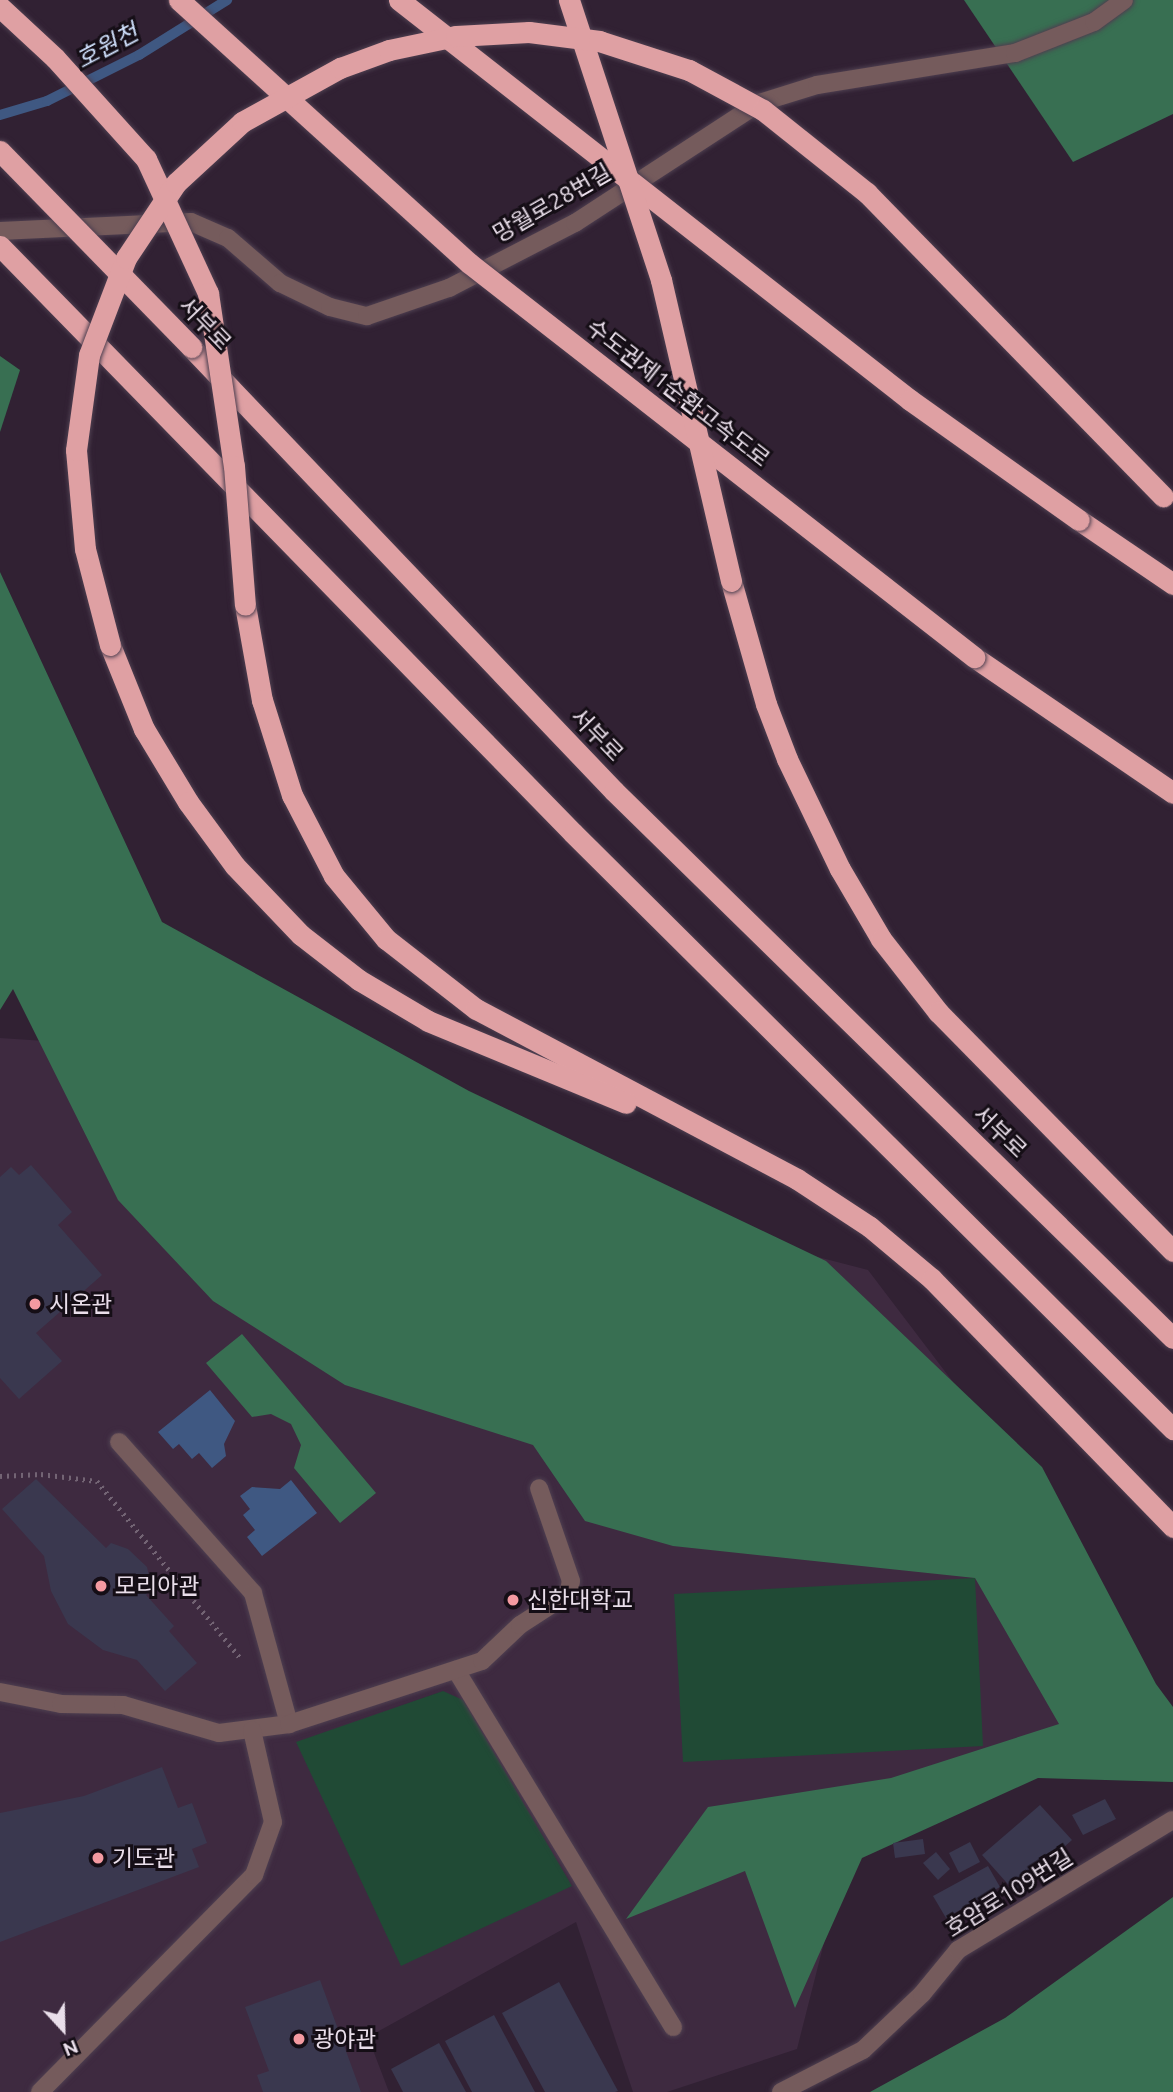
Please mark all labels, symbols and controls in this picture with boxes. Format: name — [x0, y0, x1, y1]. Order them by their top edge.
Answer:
water label: 호원천 — [71, 18, 143, 74]
street label: 망월로28번길 — [488, 158, 616, 248]
street label: 서부로 — [173, 292, 237, 356]
street label: 수도권제1순환고속도로 — [581, 313, 775, 473]
street label: 서부로 — [565, 703, 629, 767]
street label: 서부로 — [968, 1100, 1032, 1164]
place label: 시온관 — [49, 1290, 112, 1318]
marker: 시온관 — [27, 1296, 43, 1312]
place label: 모리아관 — [115, 1572, 200, 1600]
marker: 모리아관 — [93, 1578, 109, 1594]
place label: 신한대학교 — [527, 1586, 633, 1614]
marker: 신한대학교 — [505, 1592, 521, 1608]
street label: 호암로109번길 — [940, 1843, 1078, 1943]
place label: 기도관 — [112, 1844, 175, 1872]
marker: 기도관 — [90, 1850, 106, 1866]
north arrow — [28, 1994, 98, 2064]
place label: 광야관 — [313, 2025, 376, 2053]
marker: 광야관 — [291, 2031, 307, 2047]
text: N — [60, 2036, 82, 2061]

